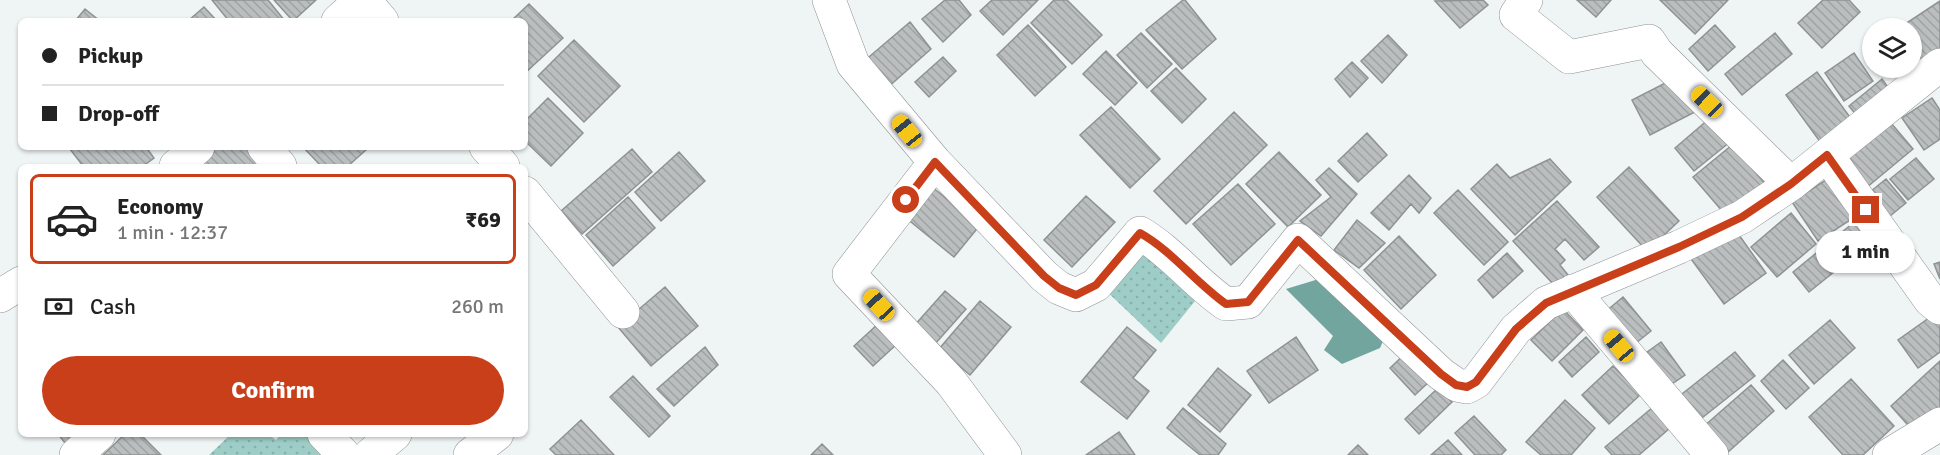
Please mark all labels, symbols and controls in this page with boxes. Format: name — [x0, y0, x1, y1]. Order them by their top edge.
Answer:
map controls — [1862, 18, 1922, 78]
button: layers — [1862, 18, 1922, 78]
text: Pickup — [78, 42, 143, 69]
car — [1688, 83, 1726, 121]
text: Drop-off — [78, 100, 159, 127]
car — [889, 111, 925, 151]
route start — [892, 186, 919, 213]
icon: car — [45, 192, 99, 246]
text: Economy — [117, 193, 203, 220]
route end — [1852, 196, 1879, 223]
text: ₹69 — [465, 206, 501, 233]
text: 1 min · 12:37 — [117, 220, 228, 245]
callout: 1 min — [1816, 231, 1916, 273]
text: 1 min — [1841, 239, 1890, 264]
car — [860, 286, 898, 324]
icon: cash — [42, 290, 75, 323]
text: Cash — [90, 293, 136, 320]
text: 260 m — [451, 294, 504, 319]
car — [1601, 326, 1637, 366]
button: Confirm — [42, 356, 504, 425]

